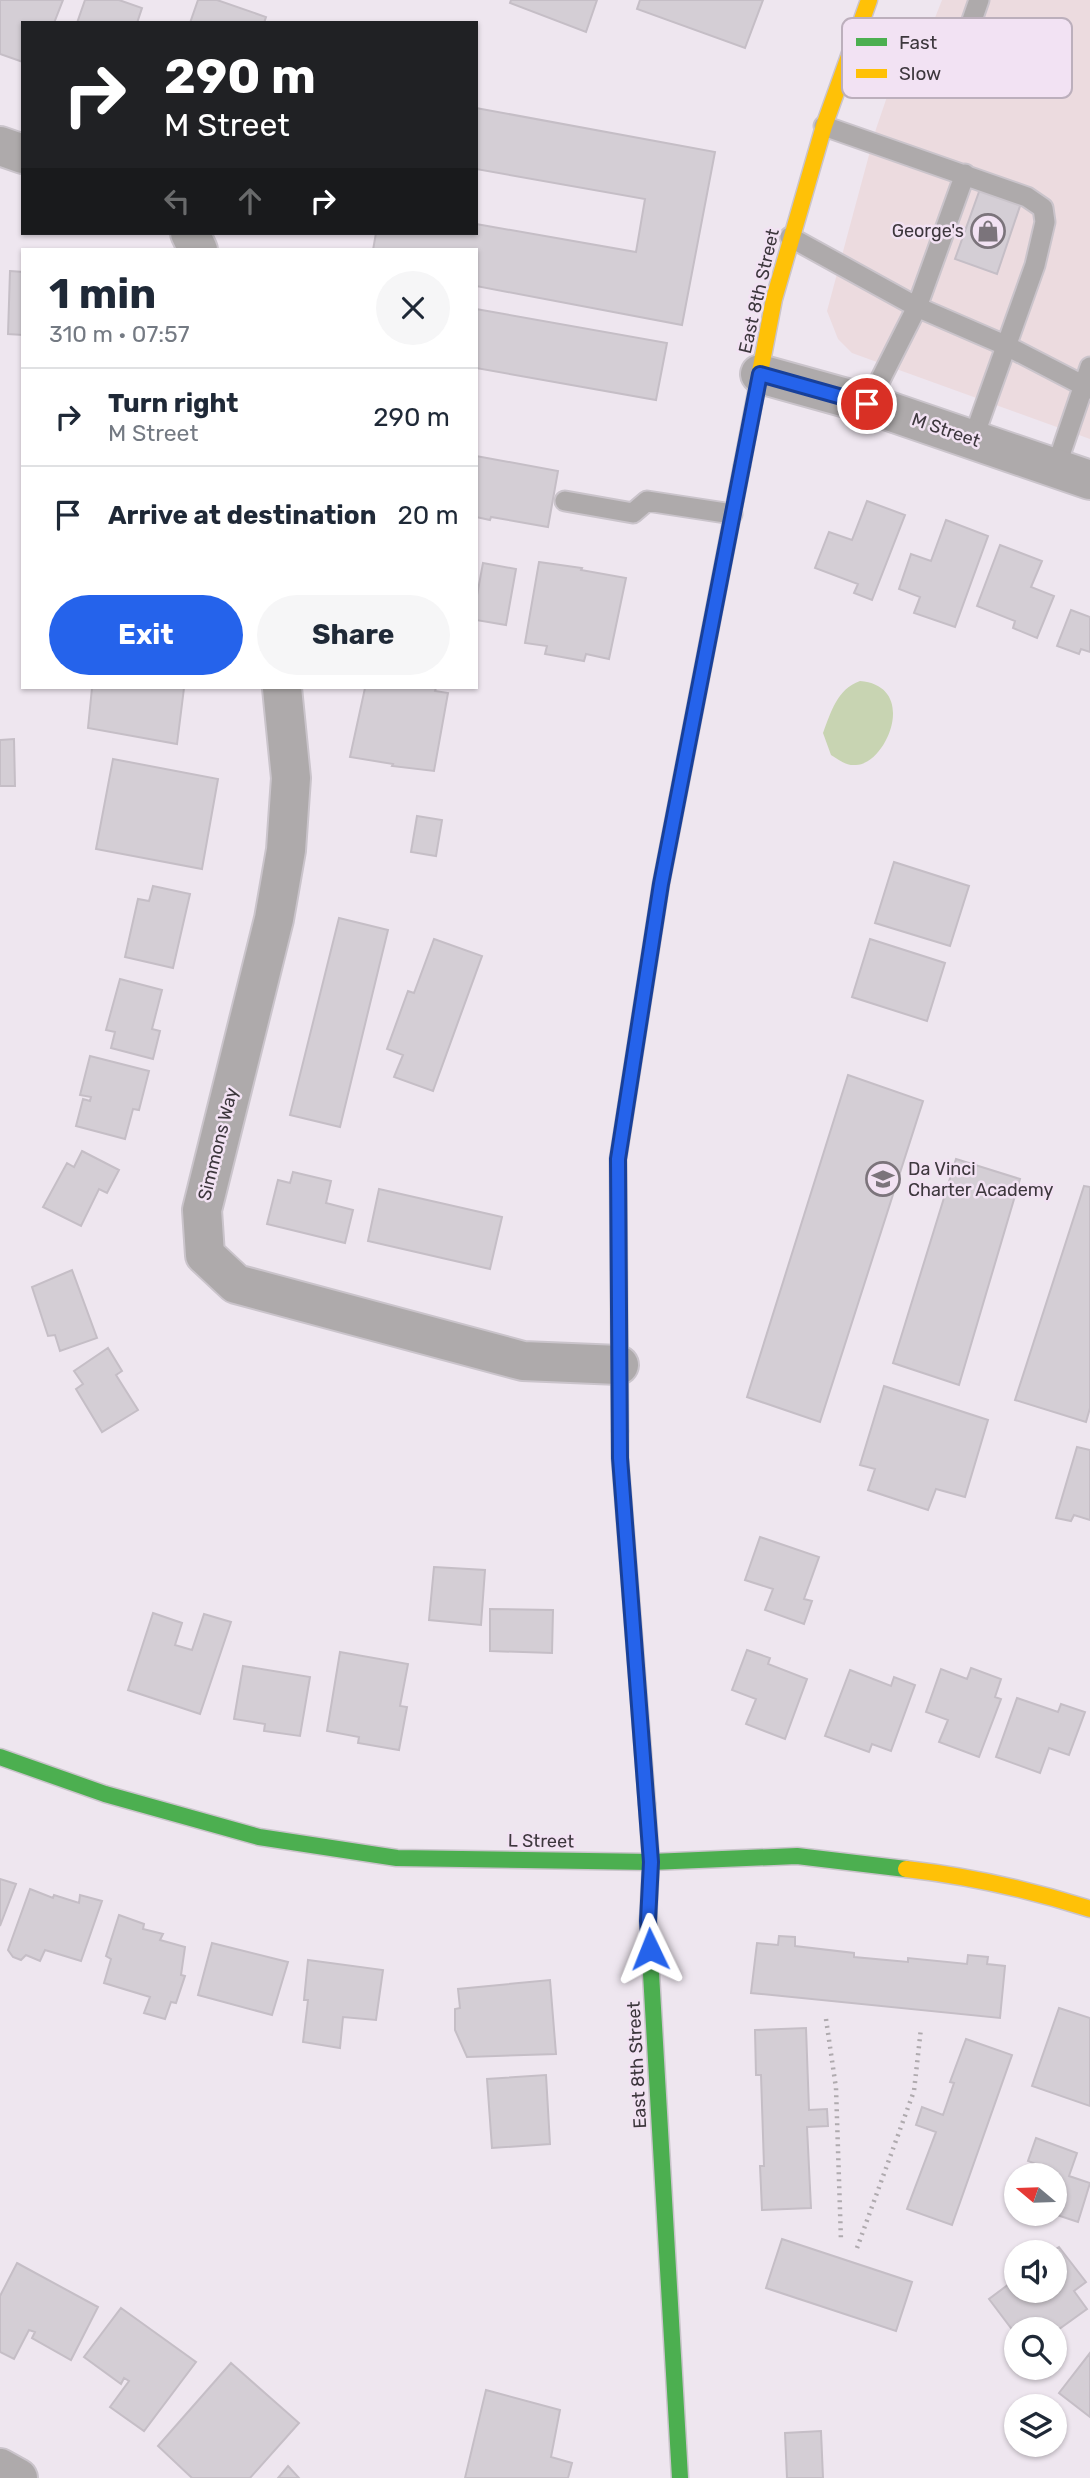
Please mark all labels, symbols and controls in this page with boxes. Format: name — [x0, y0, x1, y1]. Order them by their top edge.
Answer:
legend — [842, 18, 1072, 98]
text: Fast — [899, 31, 938, 54]
text: 290 m — [164, 47, 316, 105]
icon: right — [49, 49, 140, 140]
text: Slow — [899, 62, 941, 85]
text: M Street — [164, 106, 290, 144]
icon: left — [158, 182, 196, 220]
icon: ahead — [231, 182, 269, 220]
icon: right — [304, 182, 342, 220]
shop icon: George's — [969, 212, 1007, 250]
place label: George's — [892, 220, 964, 242]
street label: East 8th Street — [734, 226, 784, 356]
text: 1 min — [49, 269, 156, 319]
button: close — [376, 271, 450, 345]
text: 310 m · 07:57 — [49, 320, 190, 348]
pin — [837, 374, 897, 434]
icon: arrive — [848, 385, 886, 423]
text: Turn right — [108, 388, 238, 419]
icon: right — [49, 398, 87, 436]
text: 290 m — [373, 402, 450, 433]
street label: M Street — [909, 408, 983, 452]
text: M Street — [108, 419, 198, 447]
icon: arrive — [49, 496, 87, 534]
text: Arrive at destination — [108, 500, 376, 531]
text: 20 m — [397, 500, 459, 531]
button: Exit — [49, 595, 243, 675]
button: Share — [257, 595, 450, 675]
street label: Simmons Way — [193, 1085, 243, 1203]
place label: Da Vinci Charter Academy — [908, 1158, 1054, 1201]
school or university icon: Da Vinci Charter Academy — [864, 1160, 902, 1198]
street label: L Street — [508, 1829, 574, 1853]
position arrow — [613, 1912, 687, 1986]
street label: East 8th Street — [623, 2001, 651, 2129]
north arrow — [1004, 2163, 1068, 2226]
map controls — [1004, 2163, 1067, 2457]
button: sound — [1004, 2240, 1067, 2303]
button: search — [1004, 2317, 1067, 2380]
button: layers — [1004, 2394, 1067, 2457]

